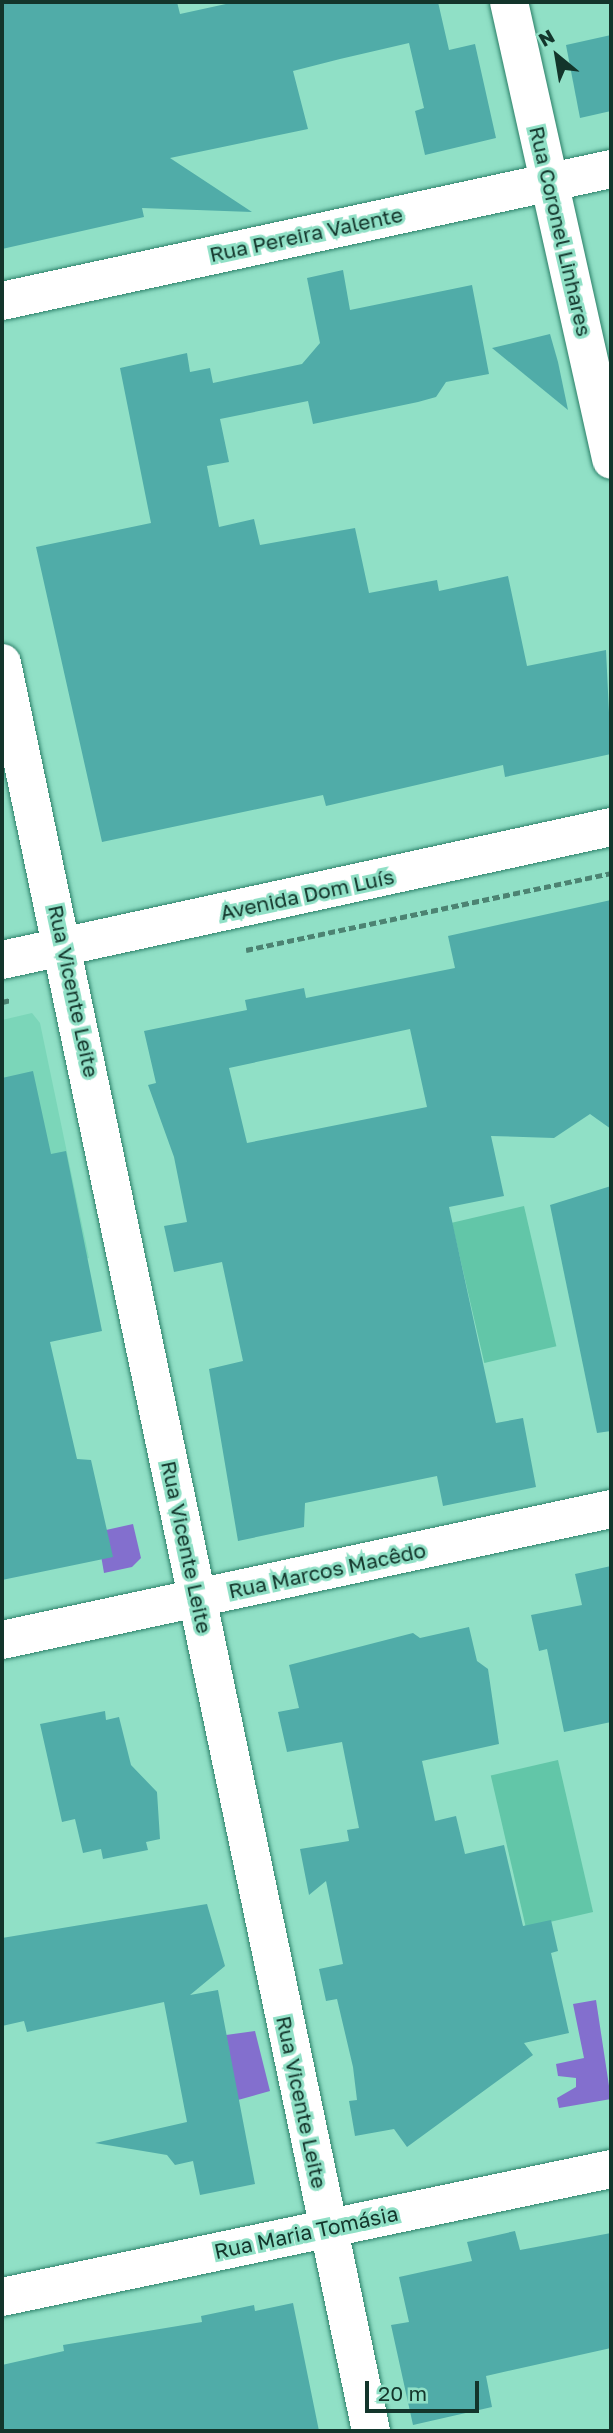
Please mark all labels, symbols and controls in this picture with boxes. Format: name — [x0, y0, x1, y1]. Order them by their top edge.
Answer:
north arrow — [522, 21, 592, 91]
text: N — [534, 24, 558, 51]
street label: Rua Coronel Linhares — [525, 124, 597, 338]
street label: Rua Pereira Valente — [207, 201, 405, 267]
street label: Avenida Dom Luís — [218, 863, 396, 925]
street label: Rua Vicente Leite — [43, 902, 105, 1080]
street label: Rua Vicente Leite — [156, 1458, 218, 1636]
street label: Rua Marcos Macêdo — [226, 1537, 428, 1603]
street label: Rua Vicente Leite — [271, 2013, 333, 2191]
street label: Rua Maria Tomásia — [212, 2200, 400, 2264]
scale bar — [368, 2366, 482, 2410]
text: 20 m — [378, 2380, 427, 2406]

